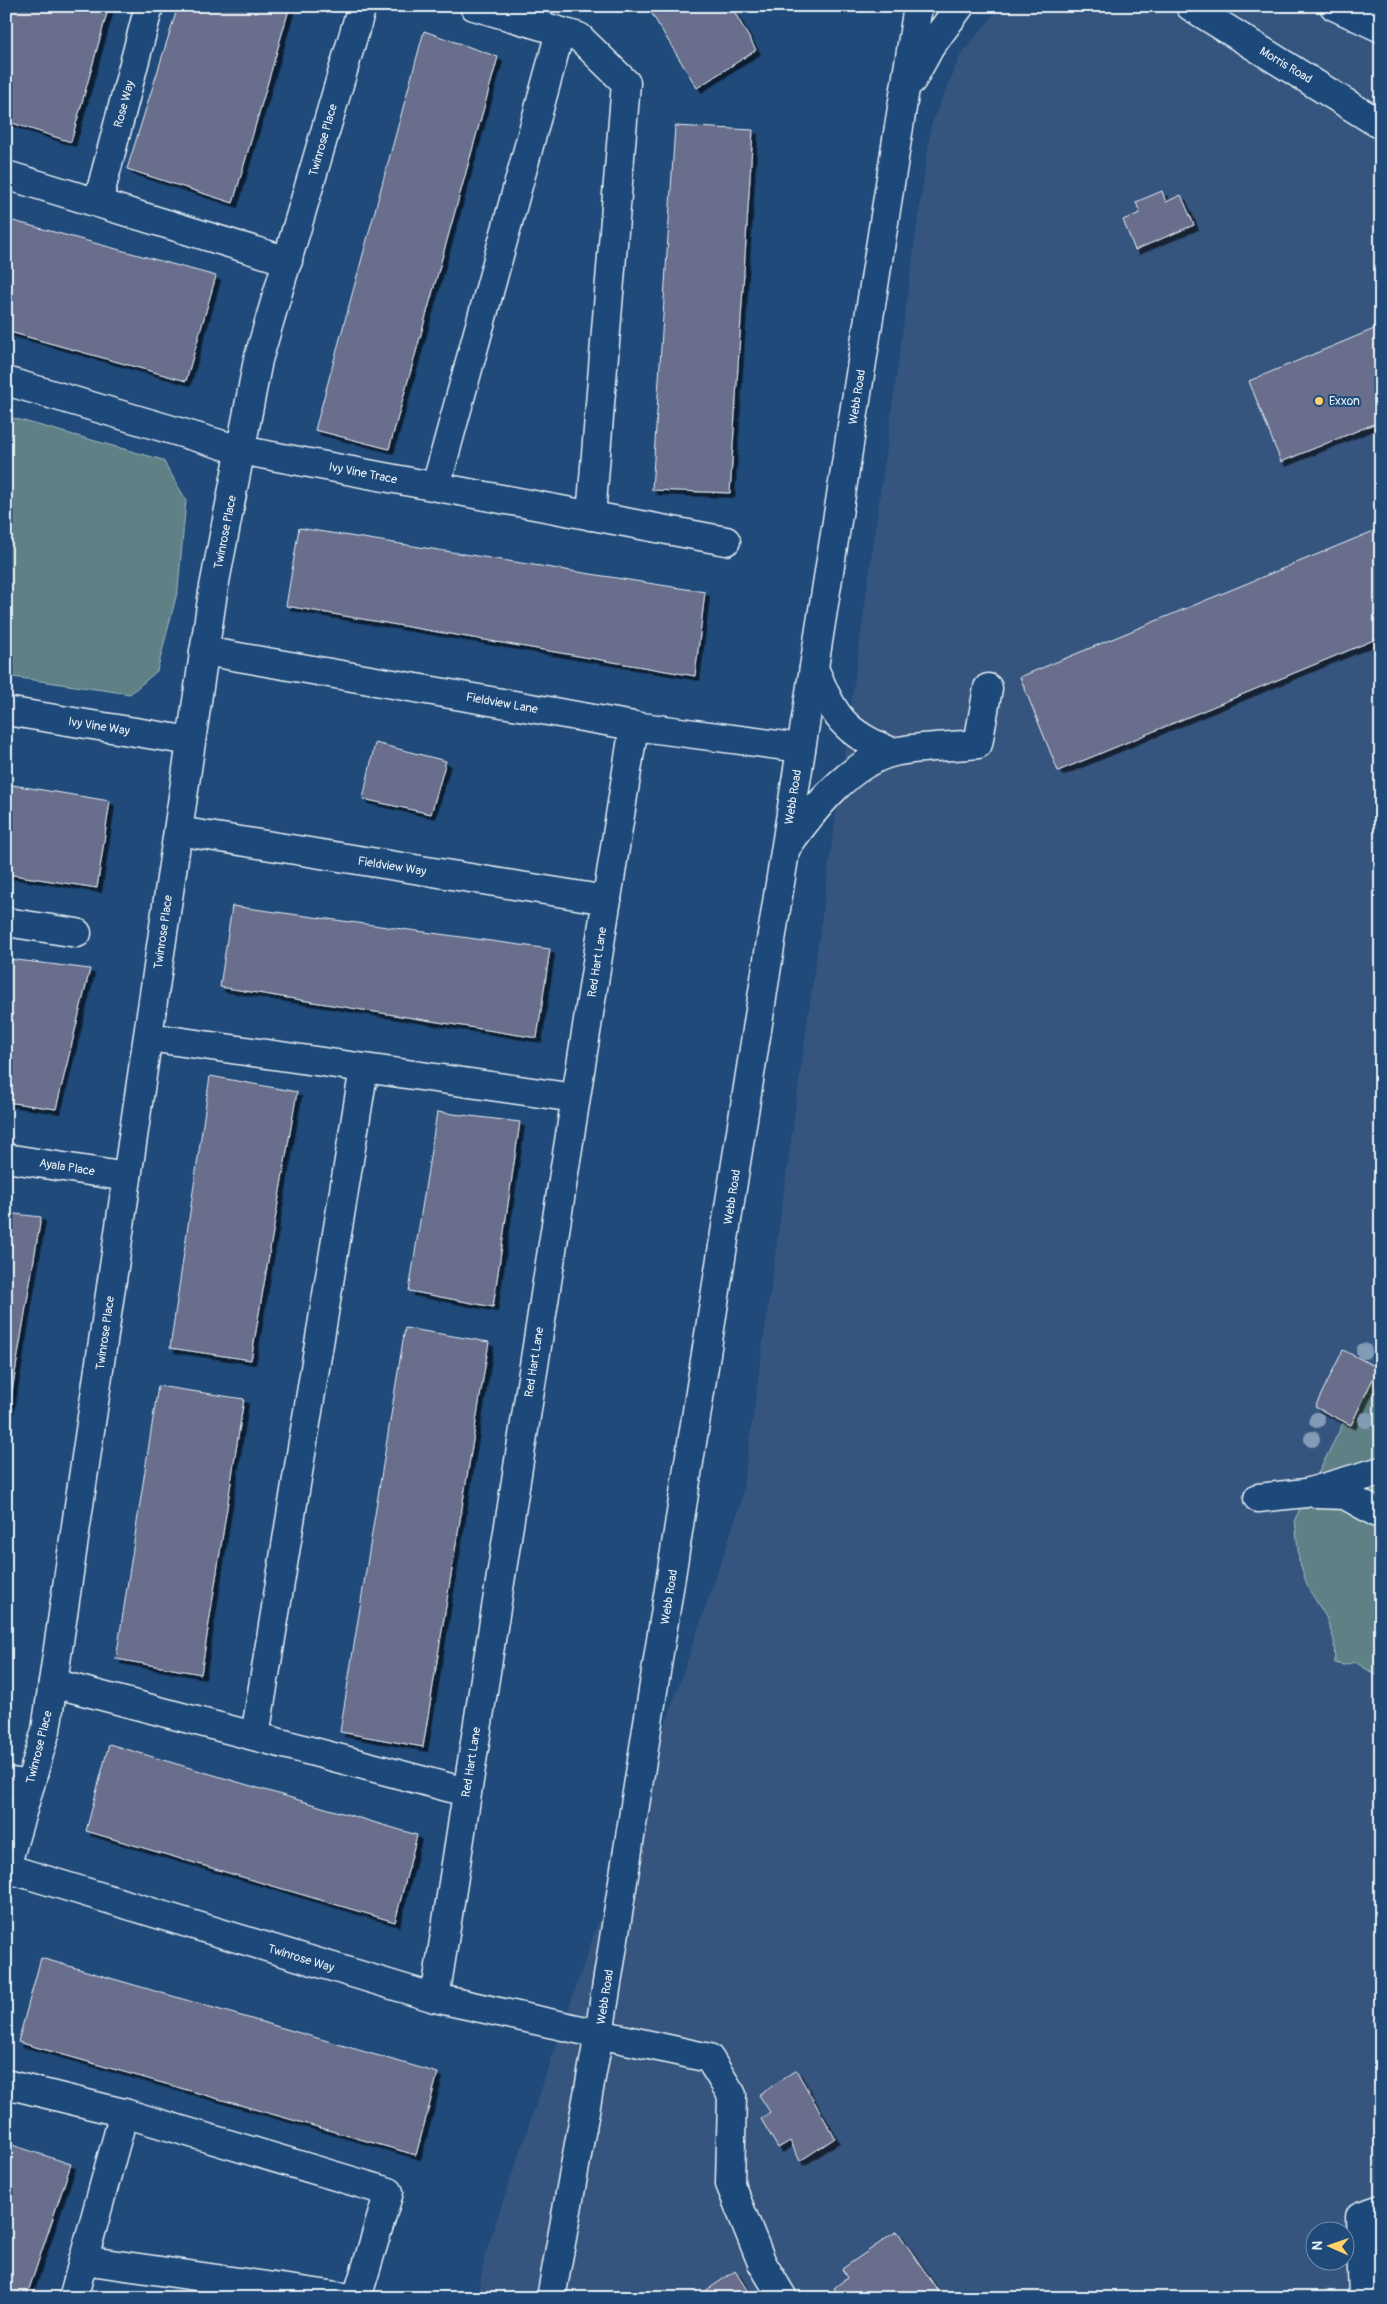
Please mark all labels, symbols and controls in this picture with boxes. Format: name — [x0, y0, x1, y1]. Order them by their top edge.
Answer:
street label: Morris Road — [1257, 44, 1315, 87]
street label: Rose Way — [111, 79, 138, 129]
street label: Twinrose Place — [306, 102, 341, 178]
street label: Webb Road — [846, 368, 869, 426]
place label: Exxon — [1329, 394, 1360, 409]
marker: Exxon — [1313, 395, 1325, 407]
street label: Ivy Vine Trace — [328, 460, 398, 487]
street label: Twinrose Place — [211, 494, 240, 570]
street label: Fieldview Lane — [465, 690, 539, 717]
street label: Ivy Vine Way — [67, 714, 131, 739]
street label: Webb Road — [782, 768, 805, 826]
street label: Fieldview Way — [357, 854, 427, 879]
street label: Twinrose Place — [151, 894, 176, 970]
street label: Red Hart Lane — [585, 926, 610, 998]
street label: Ayala Place — [38, 1156, 96, 1179]
street label: Webb Road — [721, 1168, 744, 1226]
street label: Twinrose Place — [93, 1295, 118, 1371]
street label: Red Hart Lane — [522, 1326, 547, 1398]
street label: Webb Road — [658, 1568, 681, 1626]
street label: Twinrose Place — [23, 1709, 56, 1785]
street label: Red Hart Lane — [459, 1726, 484, 1798]
street label: Twinrose Way — [266, 1941, 336, 1976]
street label: Webb Road — [594, 1968, 617, 2026]
north arrow — [1304, 2222, 1354, 2272]
text: N — [1309, 2241, 1326, 2251]

